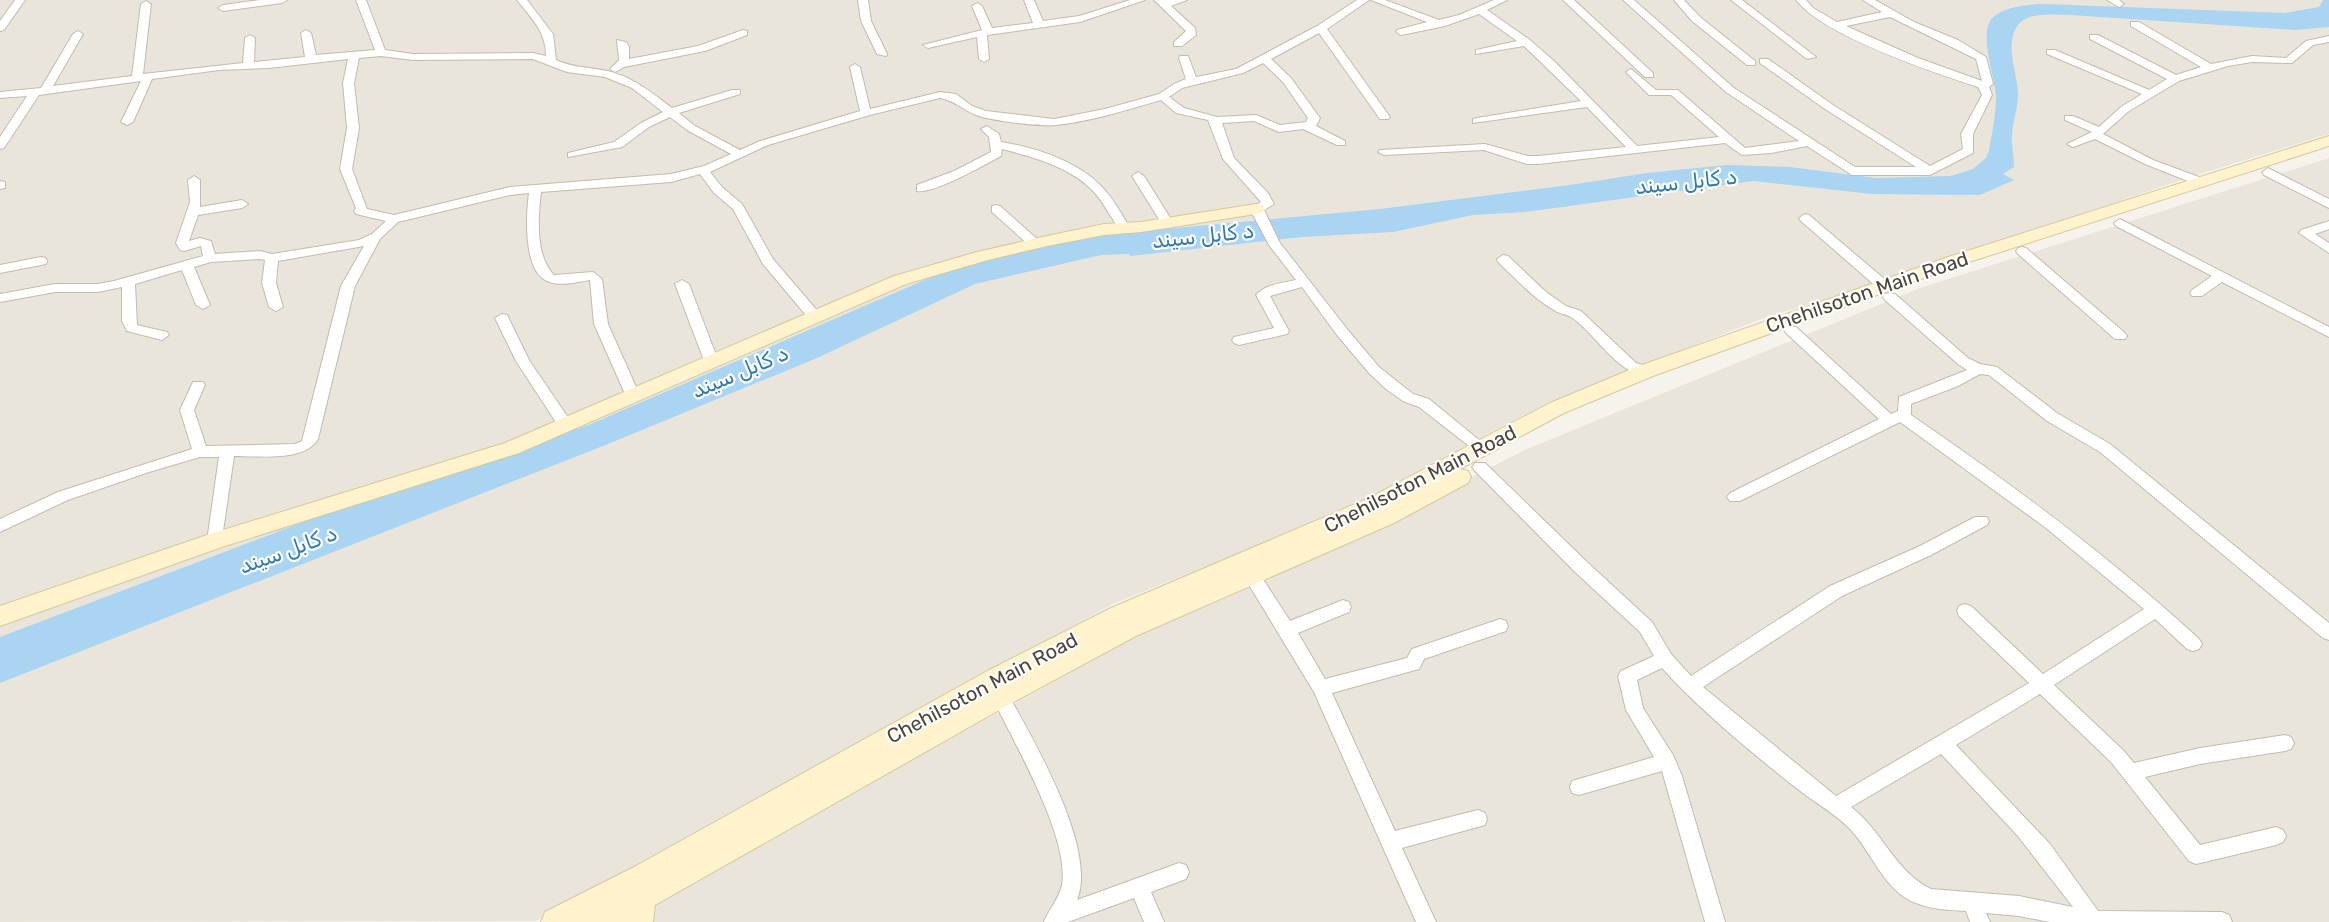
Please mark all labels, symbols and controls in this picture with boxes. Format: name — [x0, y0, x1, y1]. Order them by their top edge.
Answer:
water label: د کابل سيند — [1634, 164, 1738, 199]
water label: د کابل سيند — [1151, 218, 1255, 253]
street label: Chehilsoton Main Road — [1763, 246, 1971, 338]
water label: د کابل سيند — [688, 340, 792, 403]
street label: Chehilsoton Main Road — [1320, 420, 1520, 538]
water label: د کابل سيند — [235, 520, 340, 579]
street label: Chehilsoton Main Road — [882, 627, 1082, 749]

